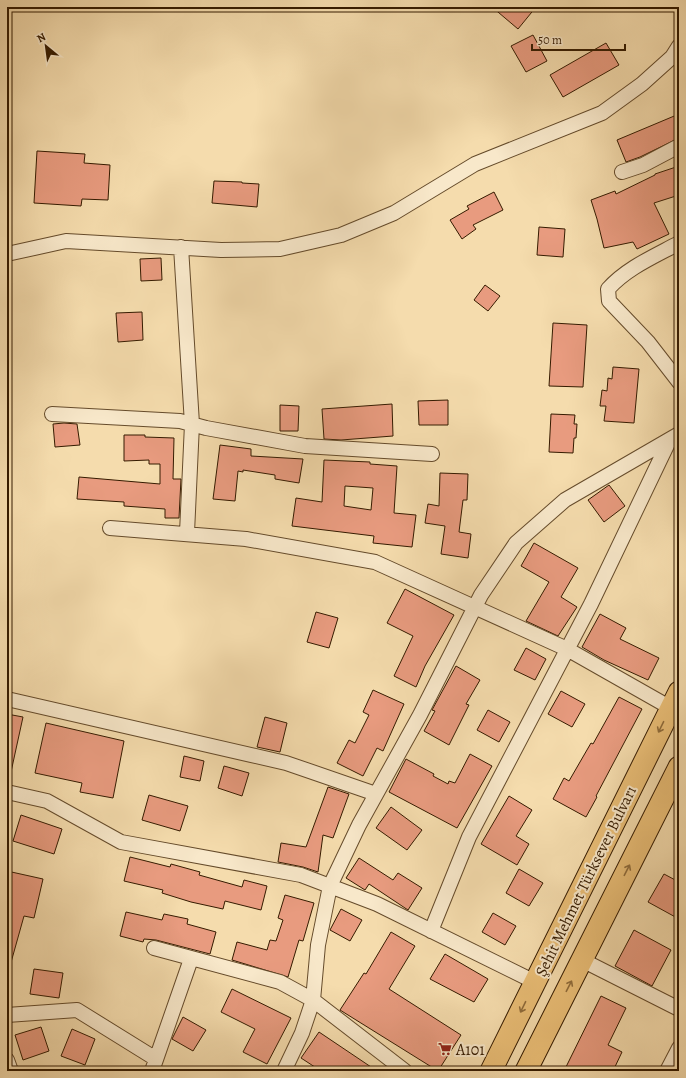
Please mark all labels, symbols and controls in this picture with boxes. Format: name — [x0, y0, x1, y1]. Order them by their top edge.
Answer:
north arrow — [26, 26, 66, 66]
scale bar — [532, 26, 625, 52]
text: N — [34, 29, 49, 46]
text: 50 m — [538, 32, 562, 48]
one-way arrow — [657, 721, 664, 733]
street label: Şehit Mehmet Türksever Bulvarı — [530, 782, 642, 981]
one-way arrow — [624, 864, 631, 876]
one-way arrow — [565, 980, 573, 992]
one-way arrow — [519, 1000, 526, 1012]
place label: A101 — [455, 1039, 485, 1061]
supermarket icon: A101 — [437, 1041, 453, 1057]

